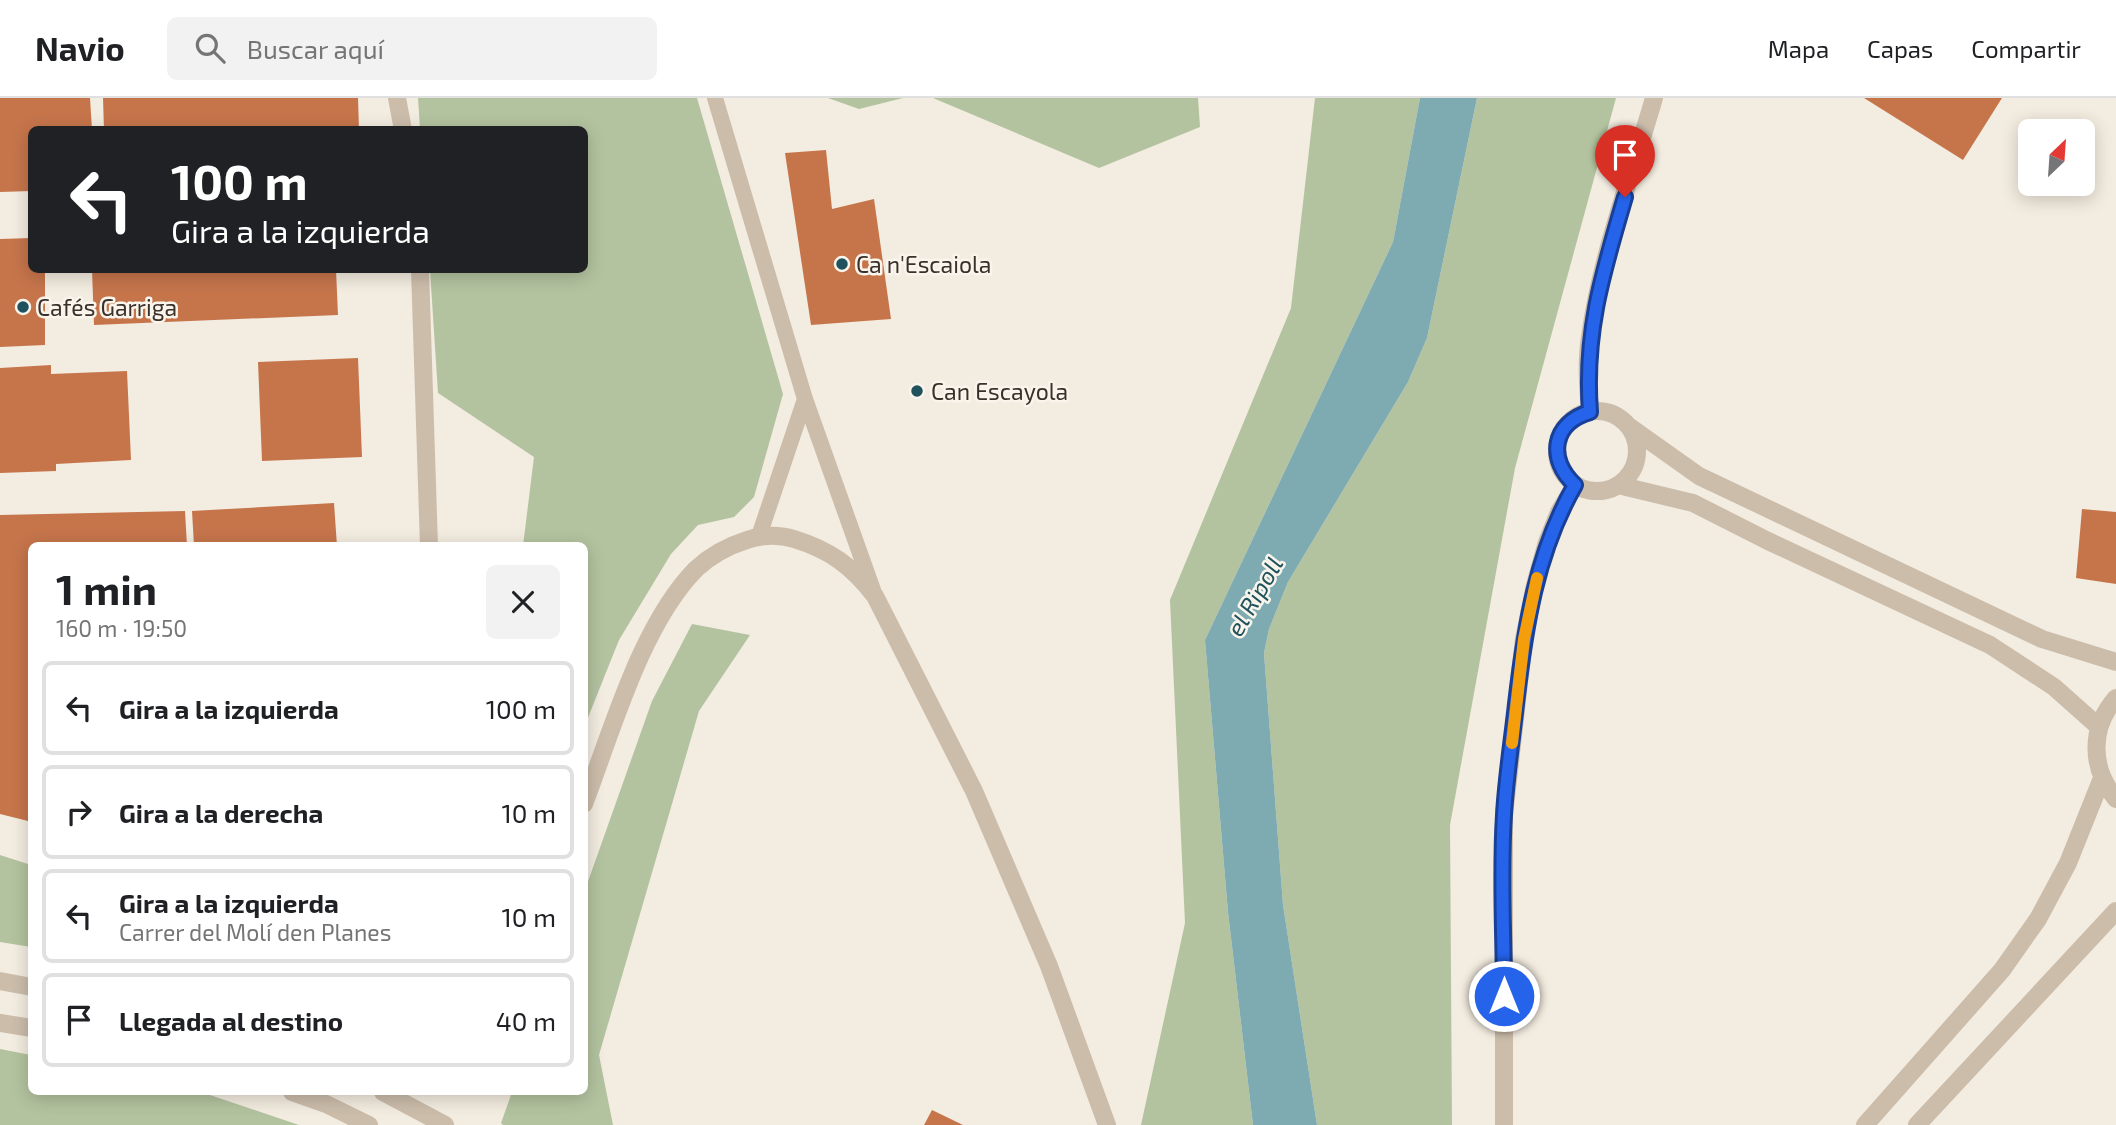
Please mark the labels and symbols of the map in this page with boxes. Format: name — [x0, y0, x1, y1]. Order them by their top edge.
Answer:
north arrow — [2018, 119, 2095, 196]
pin — [1595, 125, 1655, 197]
place label: Ca n'Escaiola — [856, 250, 991, 278]
marker: Ca n'Escaiola — [834, 256, 850, 272]
place label: Cafés Garriga — [37, 293, 177, 321]
marker: Cafés Garriga — [15, 299, 31, 315]
place label: Can Escayola — [931, 377, 1068, 405]
marker: Can Escayola — [909, 383, 925, 399]
water label: el Ripoll — [1220, 551, 1288, 641]
position arrow — [1467, 959, 1541, 1033]

